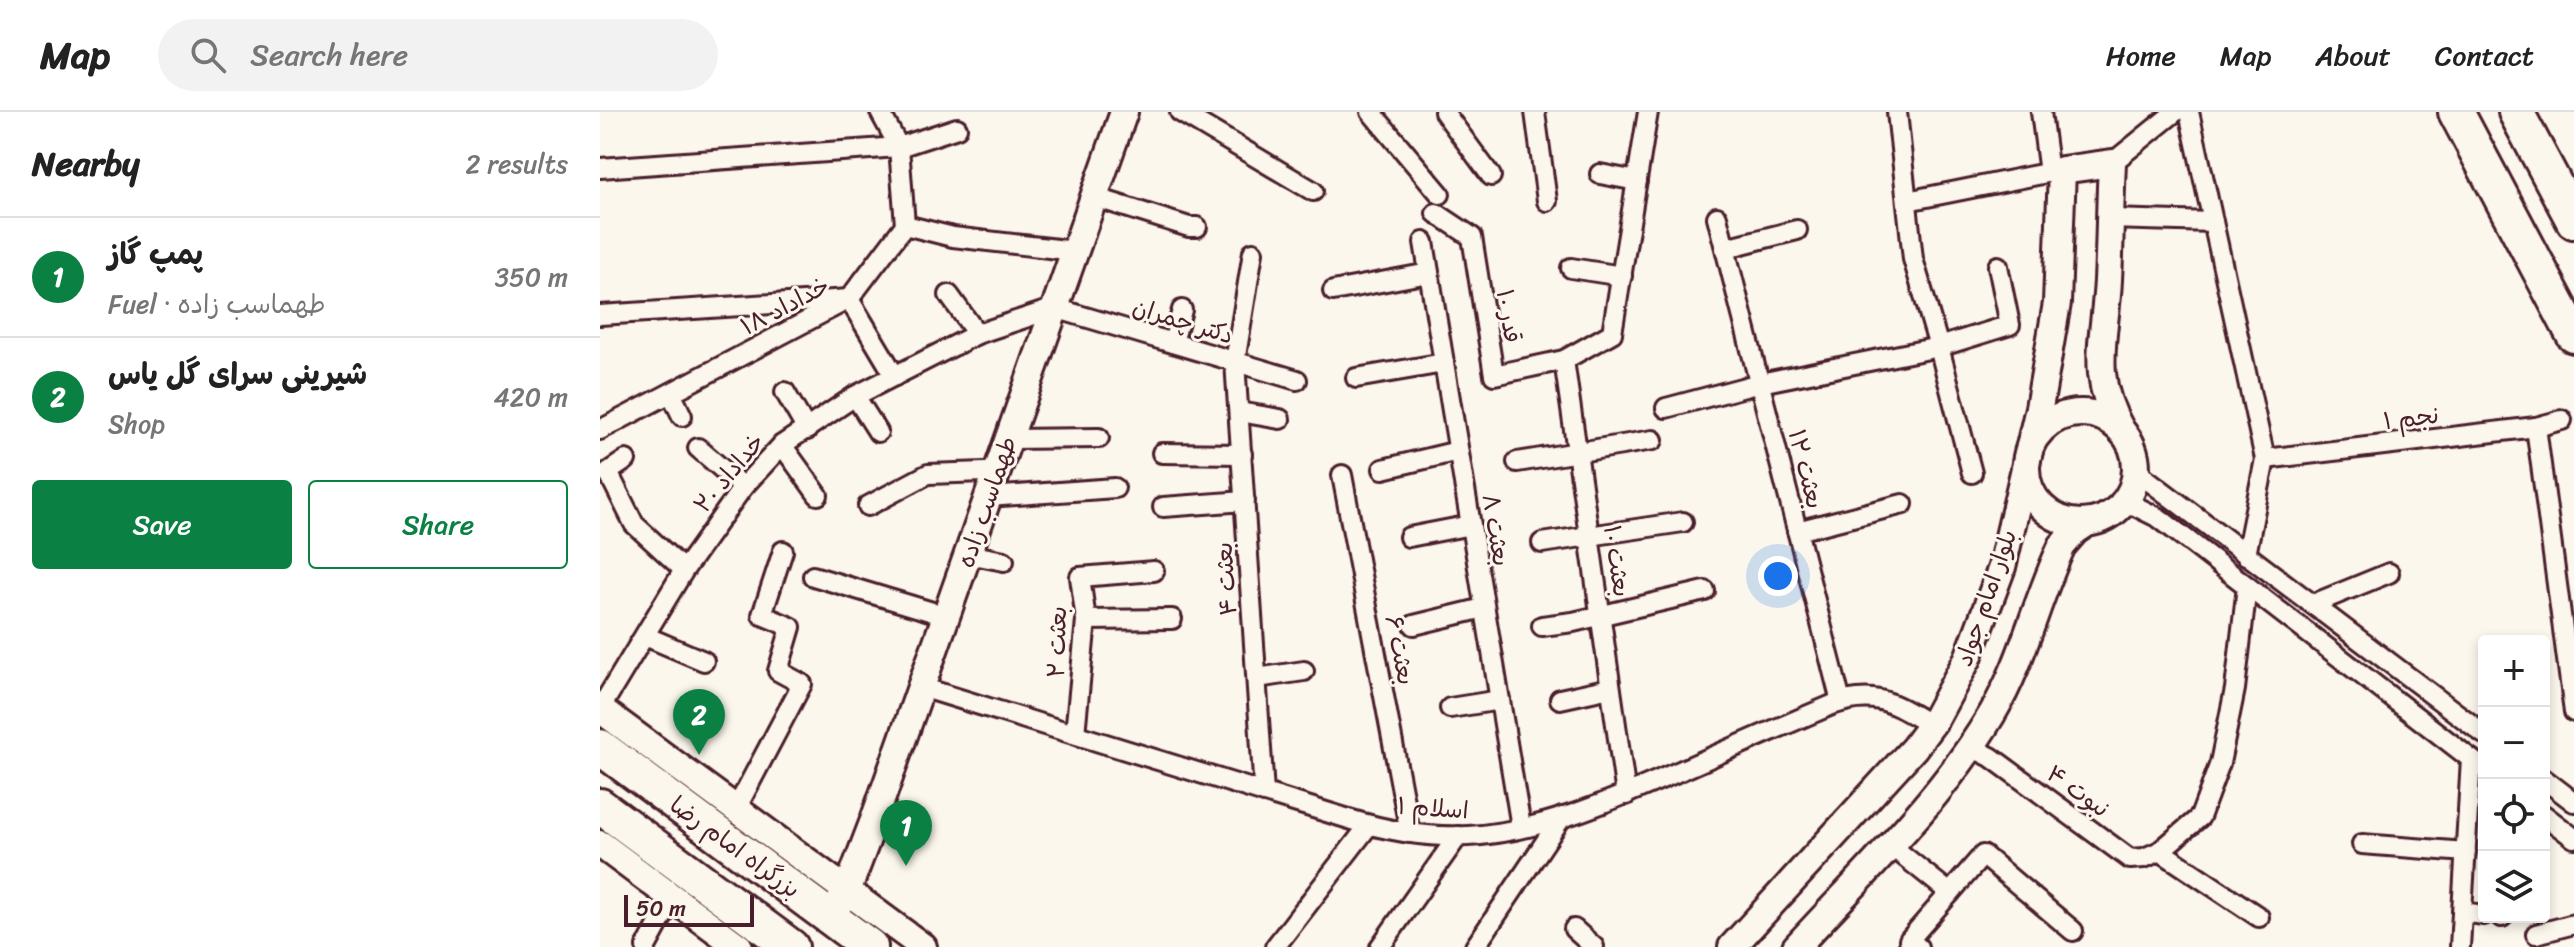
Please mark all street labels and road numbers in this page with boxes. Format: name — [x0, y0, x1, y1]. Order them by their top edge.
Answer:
street label: خداداد ۱۸ — [733, 265, 837, 347]
street label: دکتر چمران — [1127, 286, 1239, 356]
street label: قدر ۱۰ — [1484, 286, 1534, 346]
street label: نجم ۱ — [2381, 394, 2441, 442]
street label: خداداد ۲۰ — [682, 423, 776, 523]
street label: بعثت ۱۲ — [1776, 425, 1836, 513]
street label: طهماسب زاده — [945, 430, 1029, 574]
street label: بعثت ۸ — [1470, 491, 1522, 569]
street label: بعثت ۱۰ — [1591, 522, 1643, 600]
street label: بلوار امام جواد — [1943, 524, 2029, 672]
street label: بعثت ۴ — [1202, 541, 1250, 617]
street label: بعثت ۲ — [1035, 605, 1079, 679]
street label: بعثت ۶ — [1373, 611, 1427, 689]
street label: نبوت ۴ — [2037, 753, 2119, 829]
street label: بزرگراه امام رضا — [660, 785, 810, 909]
street label: اسلام ۱ — [1396, 785, 1470, 831]

